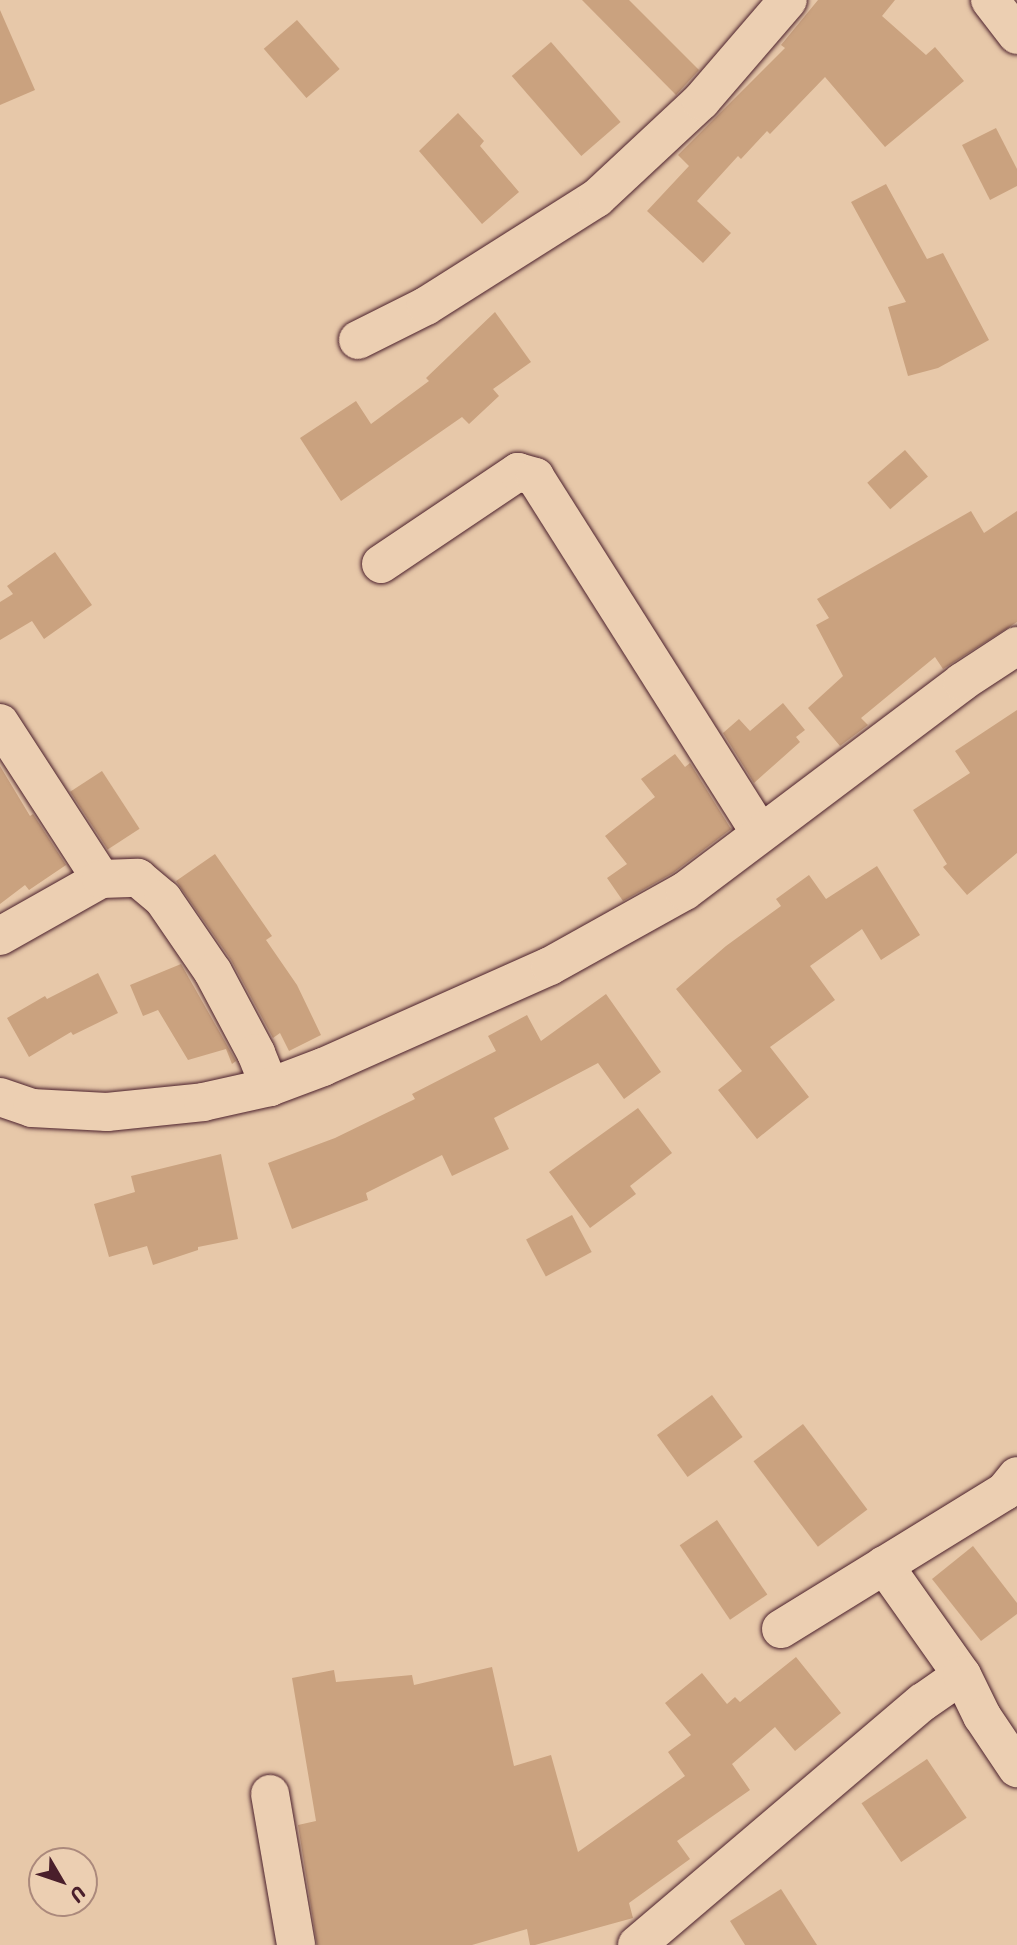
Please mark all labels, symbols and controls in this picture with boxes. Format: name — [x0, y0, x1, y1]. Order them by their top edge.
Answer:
north arrow — [28, 1847, 98, 1917]
text: U — [61, 1879, 95, 1910]

